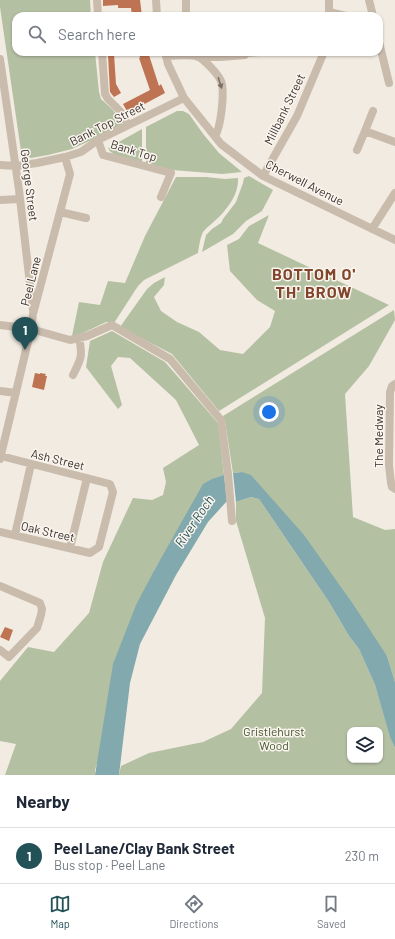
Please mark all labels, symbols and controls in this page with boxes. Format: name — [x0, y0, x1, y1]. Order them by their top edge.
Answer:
search box — [12, 12, 383, 56]
icon: search — [26, 23, 48, 45]
text: Search here — [58, 25, 136, 43]
street label: Millbank Street — [261, 71, 307, 147]
one-way arrow — [217, 77, 223, 89]
street label: Bank Top Street — [67, 98, 147, 148]
street label: Bank Top — [109, 136, 159, 164]
street label: George Street — [19, 148, 41, 222]
street label: Cherwell Avenue — [264, 156, 346, 208]
street label: Peel Lane — [17, 255, 43, 307]
district label: BOTTOM O' TH' BROW — [272, 264, 356, 301]
pin: 1 — [12, 317, 38, 350]
your location — [259, 402, 279, 422]
street label: The Medway — [371, 404, 385, 468]
street label: Ash Street — [30, 446, 86, 472]
water label: River Roch — [171, 492, 217, 550]
street label: Oak Street — [20, 518, 76, 544]
park label: Gristlehurst Wood — [243, 724, 305, 752]
map controls — [347, 727, 383, 763]
button: layers — [347, 727, 383, 763]
text: Nearby — [16, 791, 70, 811]
text: Peel Lane/Clay Bank Street — [54, 839, 235, 857]
text: 1 — [27, 848, 31, 864]
text: 230 m — [345, 848, 379, 864]
text: Bus stop · Peel Lane — [54, 857, 166, 873]
tab: Map — [49, 893, 71, 930]
tab: Directions — [169, 893, 219, 930]
tab: Saved — [317, 893, 346, 930]

